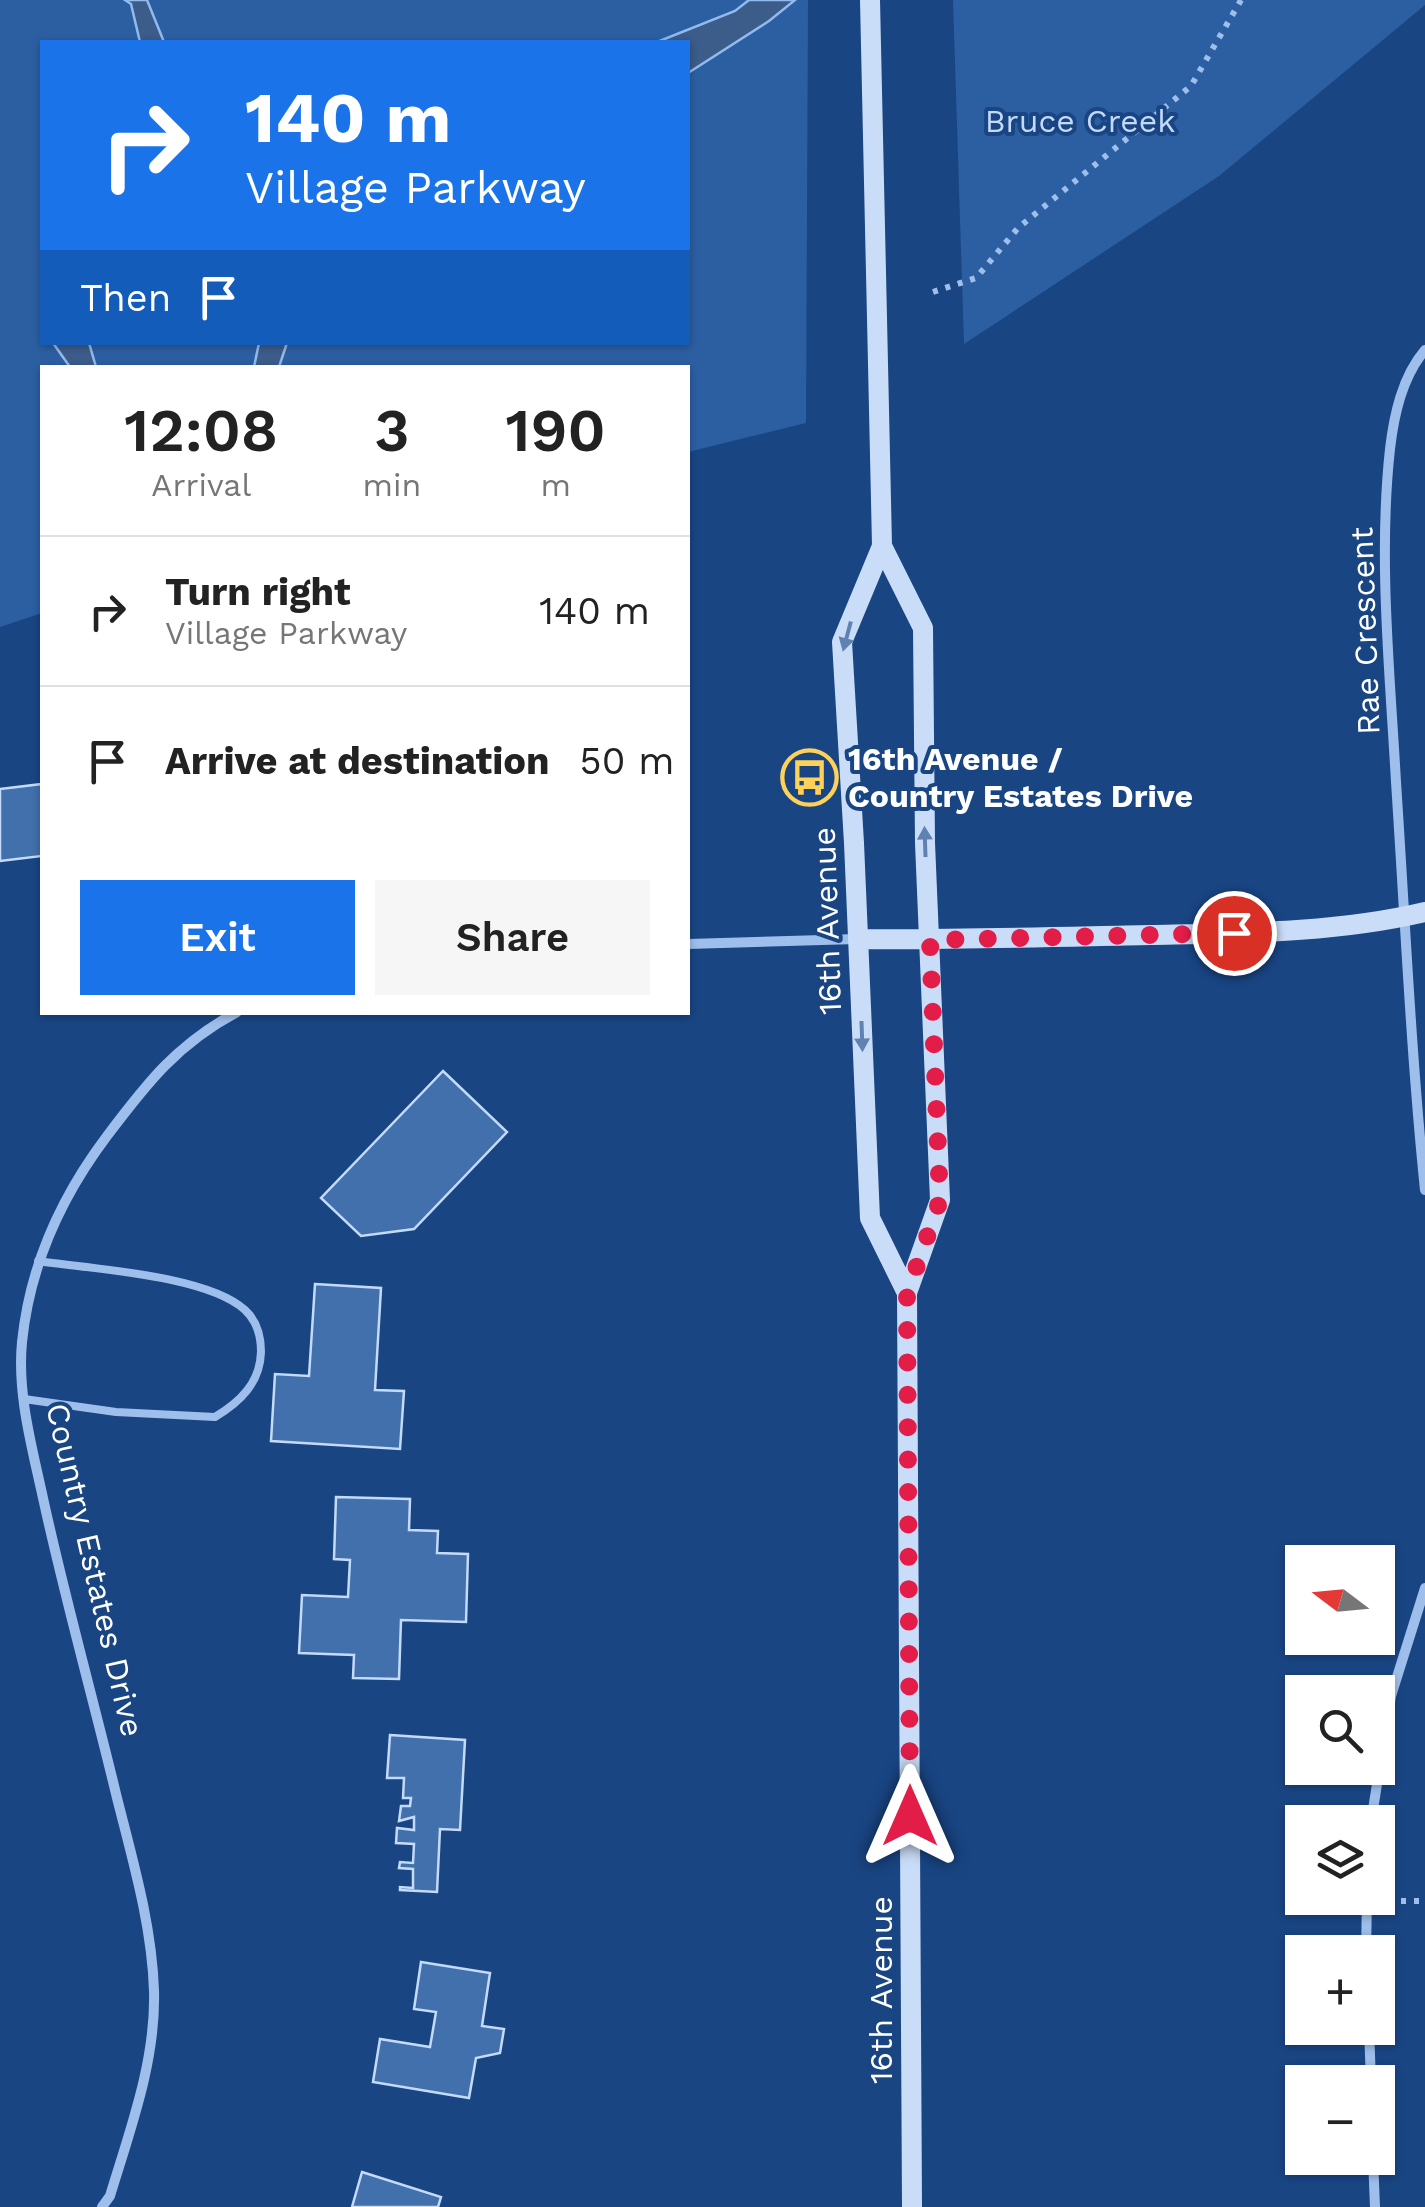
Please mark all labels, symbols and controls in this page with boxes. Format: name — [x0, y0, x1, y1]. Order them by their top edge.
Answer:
text: 140 m — [245, 77, 451, 159]
icon: right — [80, 80, 210, 210]
park label: Bruce Creek — [985, 102, 1175, 140]
text: Village Parkway — [245, 161, 586, 214]
icon: arrive — [191, 270, 246, 325]
text: Then — [80, 276, 171, 320]
text: 12:08 — [124, 395, 278, 466]
text: 3 — [374, 395, 410, 466]
text: 190 — [506, 395, 606, 466]
text: Arrival — [151, 466, 251, 504]
text: min — [363, 466, 421, 504]
text: m — [540, 466, 571, 504]
street label: Rae Crescent — [1342, 526, 1388, 736]
text: Turn right — [165, 570, 351, 614]
icon: right — [80, 584, 135, 639]
text: 140 m — [539, 589, 650, 633]
text: Village Parkway — [165, 614, 407, 652]
one-way arrow — [838, 620, 854, 651]
icon: arrive — [80, 734, 135, 789]
text: Arrive at destination — [165, 739, 550, 783]
text: 50 m — [580, 739, 675, 783]
place label: 16th Avenue / Country Estates Drive — [848, 740, 1193, 815]
bus stop icon: 16th Avenue / Country Estates Drive — [779, 747, 839, 807]
street label: 16th Avenue — [805, 826, 849, 1016]
one-way arrow — [917, 826, 933, 858]
button: Exit — [80, 880, 355, 995]
button: Share — [375, 880, 650, 995]
pin — [1192, 891, 1277, 976]
icon: arrive — [1207, 906, 1262, 961]
one-way arrow — [854, 1021, 870, 1053]
street label: Country Estates Drive — [38, 1400, 152, 1740]
north arrow — [1285, 1545, 1395, 1655]
map controls — [1285, 1545, 1395, 2175]
button: search — [1285, 1675, 1395, 1785]
position arrow — [858, 1764, 962, 1868]
button: layers — [1285, 1805, 1395, 1915]
street label: 16th Avenue — [862, 1896, 900, 2084]
button: + — [1285, 1935, 1395, 2045]
button: − — [1285, 2065, 1395, 2175]

